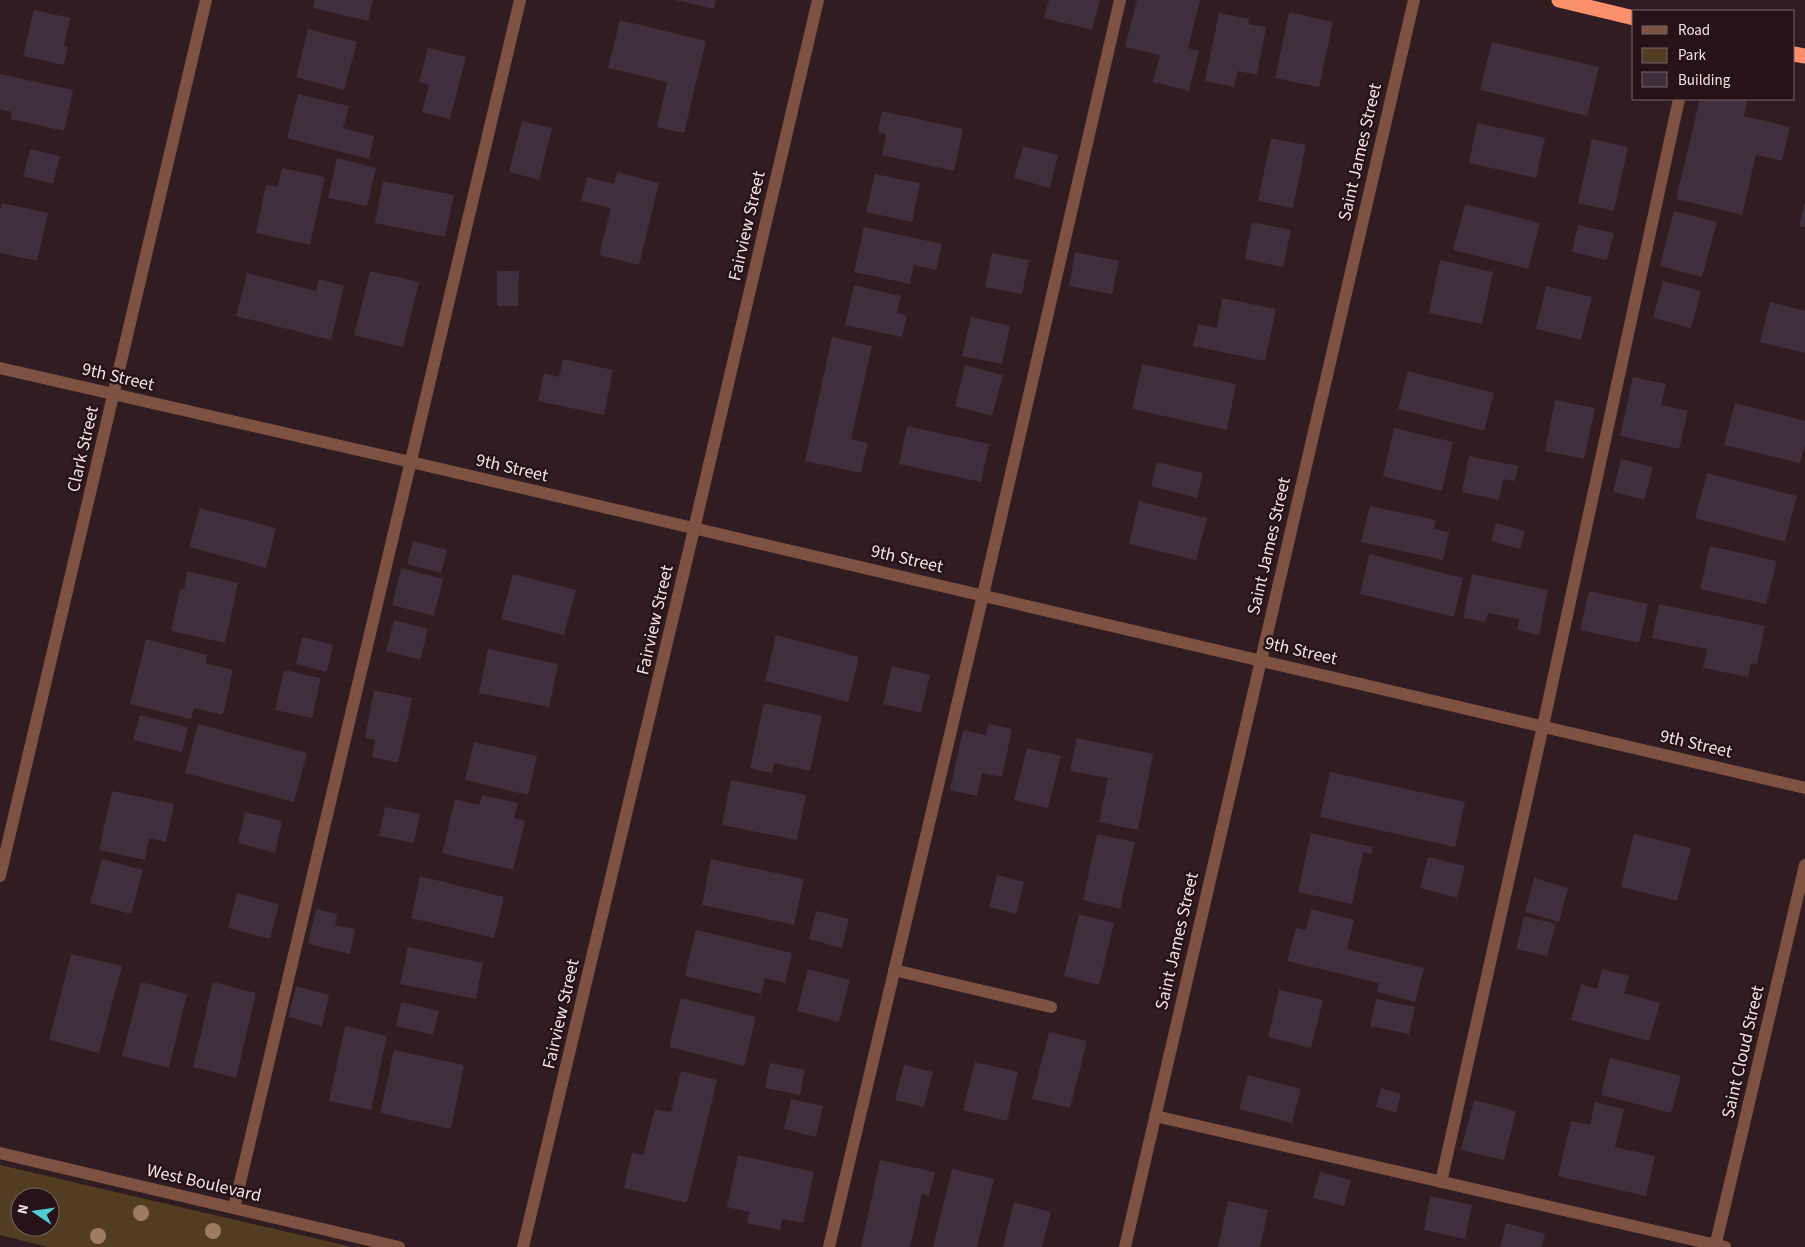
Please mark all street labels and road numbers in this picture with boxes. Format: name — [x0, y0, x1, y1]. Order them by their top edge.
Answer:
street label: Saint James Street — [1332, 81, 1388, 223]
street label: Fairview Street — [722, 169, 772, 283]
street label: 9th Street — [79, 357, 157, 397]
street label: Clark Street — [61, 403, 105, 495]
street label: 9th Street — [473, 448, 551, 488]
street label: Saint James Street — [1241, 475, 1297, 617]
street label: 9th Street — [868, 539, 946, 579]
street label: Fairview Street — [630, 563, 680, 677]
street label: 9th Street — [1262, 631, 1340, 671]
street label: 9th Street — [1657, 724, 1735, 764]
street label: Saint James Street — [1149, 870, 1205, 1012]
street label: Fairview Street — [536, 957, 586, 1071]
street label: Saint Cloud Street — [1716, 983, 1770, 1121]
street label: West Boulevard — [144, 1158, 264, 1208]

